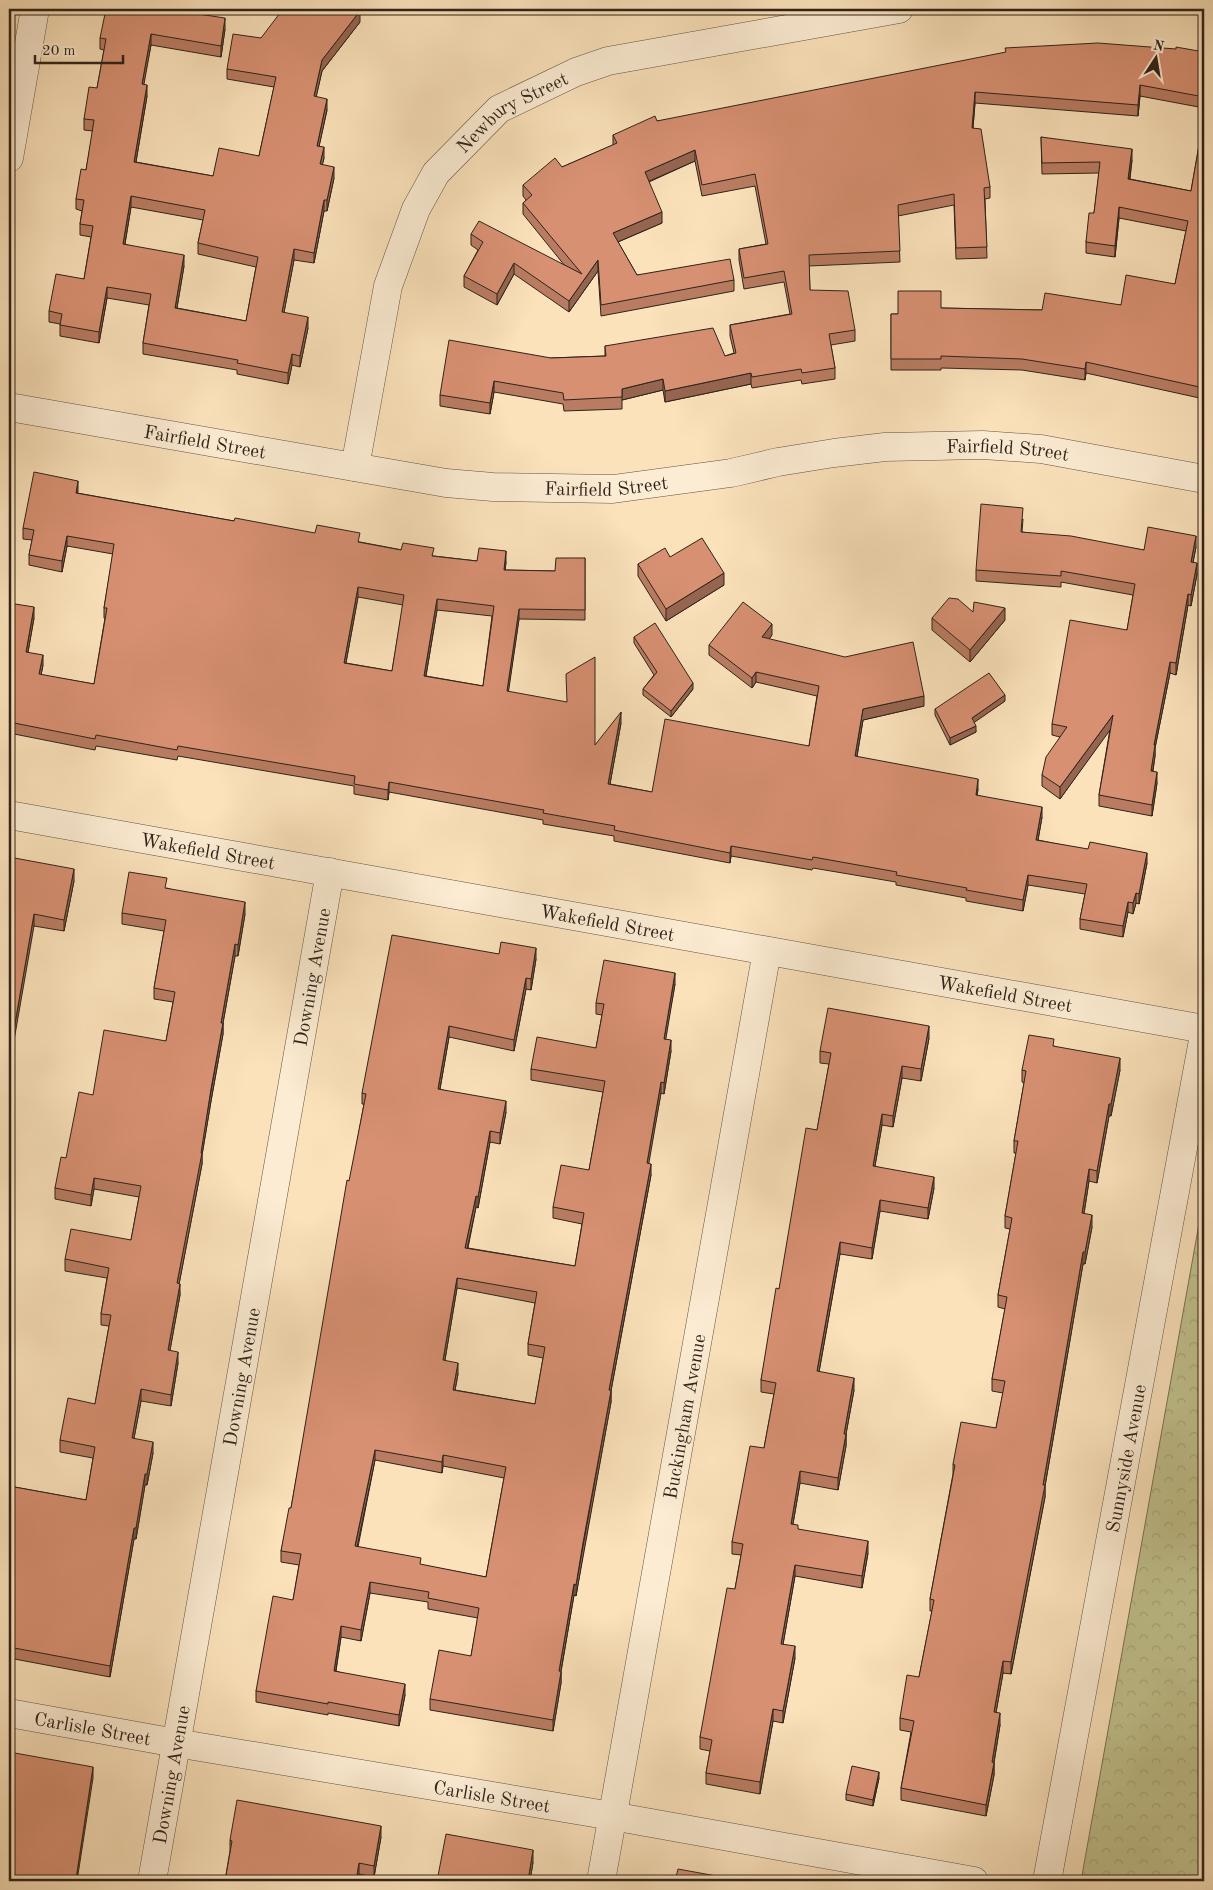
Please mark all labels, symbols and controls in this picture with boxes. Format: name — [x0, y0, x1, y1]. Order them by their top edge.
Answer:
scale bar — [35, 32, 122, 64]
north arrow — [1130, 32, 1180, 82]
text: N — [1152, 38, 1165, 54]
text: 20 m — [42, 44, 76, 59]
street label: Newbury Street — [454, 70, 572, 158]
street label: Fairfield Street — [142, 424, 267, 464]
street label: Fairfield Street — [946, 438, 1070, 466]
street label: Fairfield Street — [544, 475, 669, 501]
street label: Wakefield Street — [139, 832, 276, 874]
street label: Wakefield Street — [538, 903, 676, 946]
street label: Downing Avenue — [292, 907, 335, 1048]
street label: Wakefield Street — [936, 974, 1074, 1017]
street label: Downing Avenue — [222, 1306, 265, 1448]
street label: Buckingham Avenue — [662, 1333, 710, 1501]
street label: Sunnyside Avenue — [1105, 1383, 1151, 1534]
street label: Downing Avenue — [152, 1704, 195, 1846]
street label: Carlisle Street — [32, 1711, 152, 1750]
street label: Carlisle Street — [432, 1779, 551, 1817]

